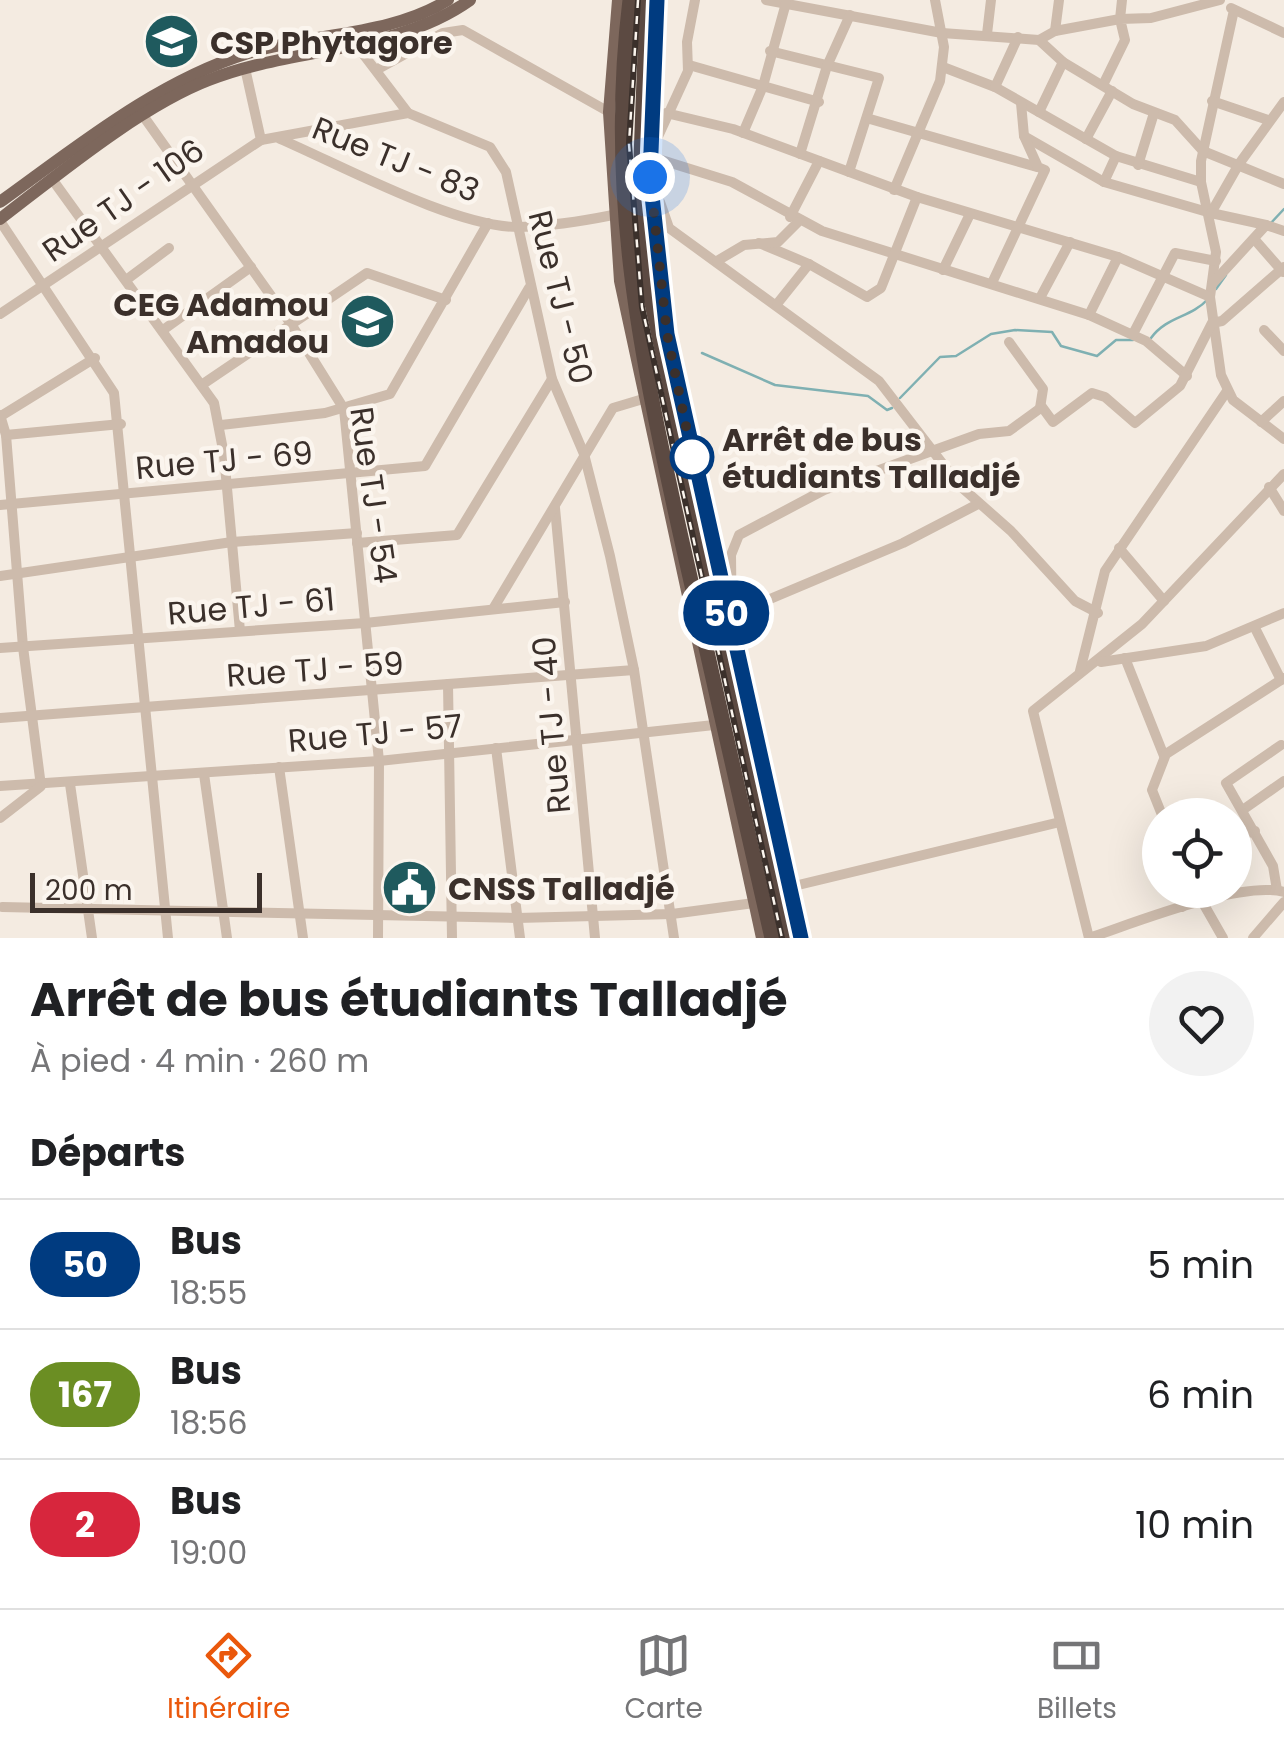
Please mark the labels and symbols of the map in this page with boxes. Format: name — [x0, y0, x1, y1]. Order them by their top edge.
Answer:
school or university icon: CSP Phytagore — [141, 12, 201, 72]
place label: CSP Phytagore — [210, 20, 453, 65]
street label: Rue TJ - 83 — [306, 105, 486, 213]
street label: Rue TJ - 106 — [33, 128, 213, 272]
your location — [625, 152, 675, 202]
street label: Rue TJ - 50 — [518, 205, 604, 389]
place label: CEG Adamou Amadou — [113, 282, 329, 364]
school or university icon: CEG Adamou Amadou — [338, 292, 398, 352]
street label: Rue TJ - 54 — [339, 404, 409, 586]
place label: Arrêt de bus étudiants Talladjé — [722, 417, 1020, 499]
street label: Rue TJ - 69 — [133, 430, 315, 490]
marker: Arrêt de bus étudiants Talladjé — [671, 436, 713, 478]
street label: Rue TJ - 61 — [165, 576, 337, 636]
line badge: 50 — [681, 580, 771, 646]
street label: Rue TJ - 40 — [521, 635, 581, 815]
street label: Rue TJ - 59 — [225, 640, 405, 698]
street label: Rue TJ - 57 — [286, 703, 464, 763]
public building icon: CNSS Talladjé — [379, 858, 439, 918]
place label: CNSS Talladjé — [448, 866, 675, 911]
scale bar — [30, 868, 262, 913]

